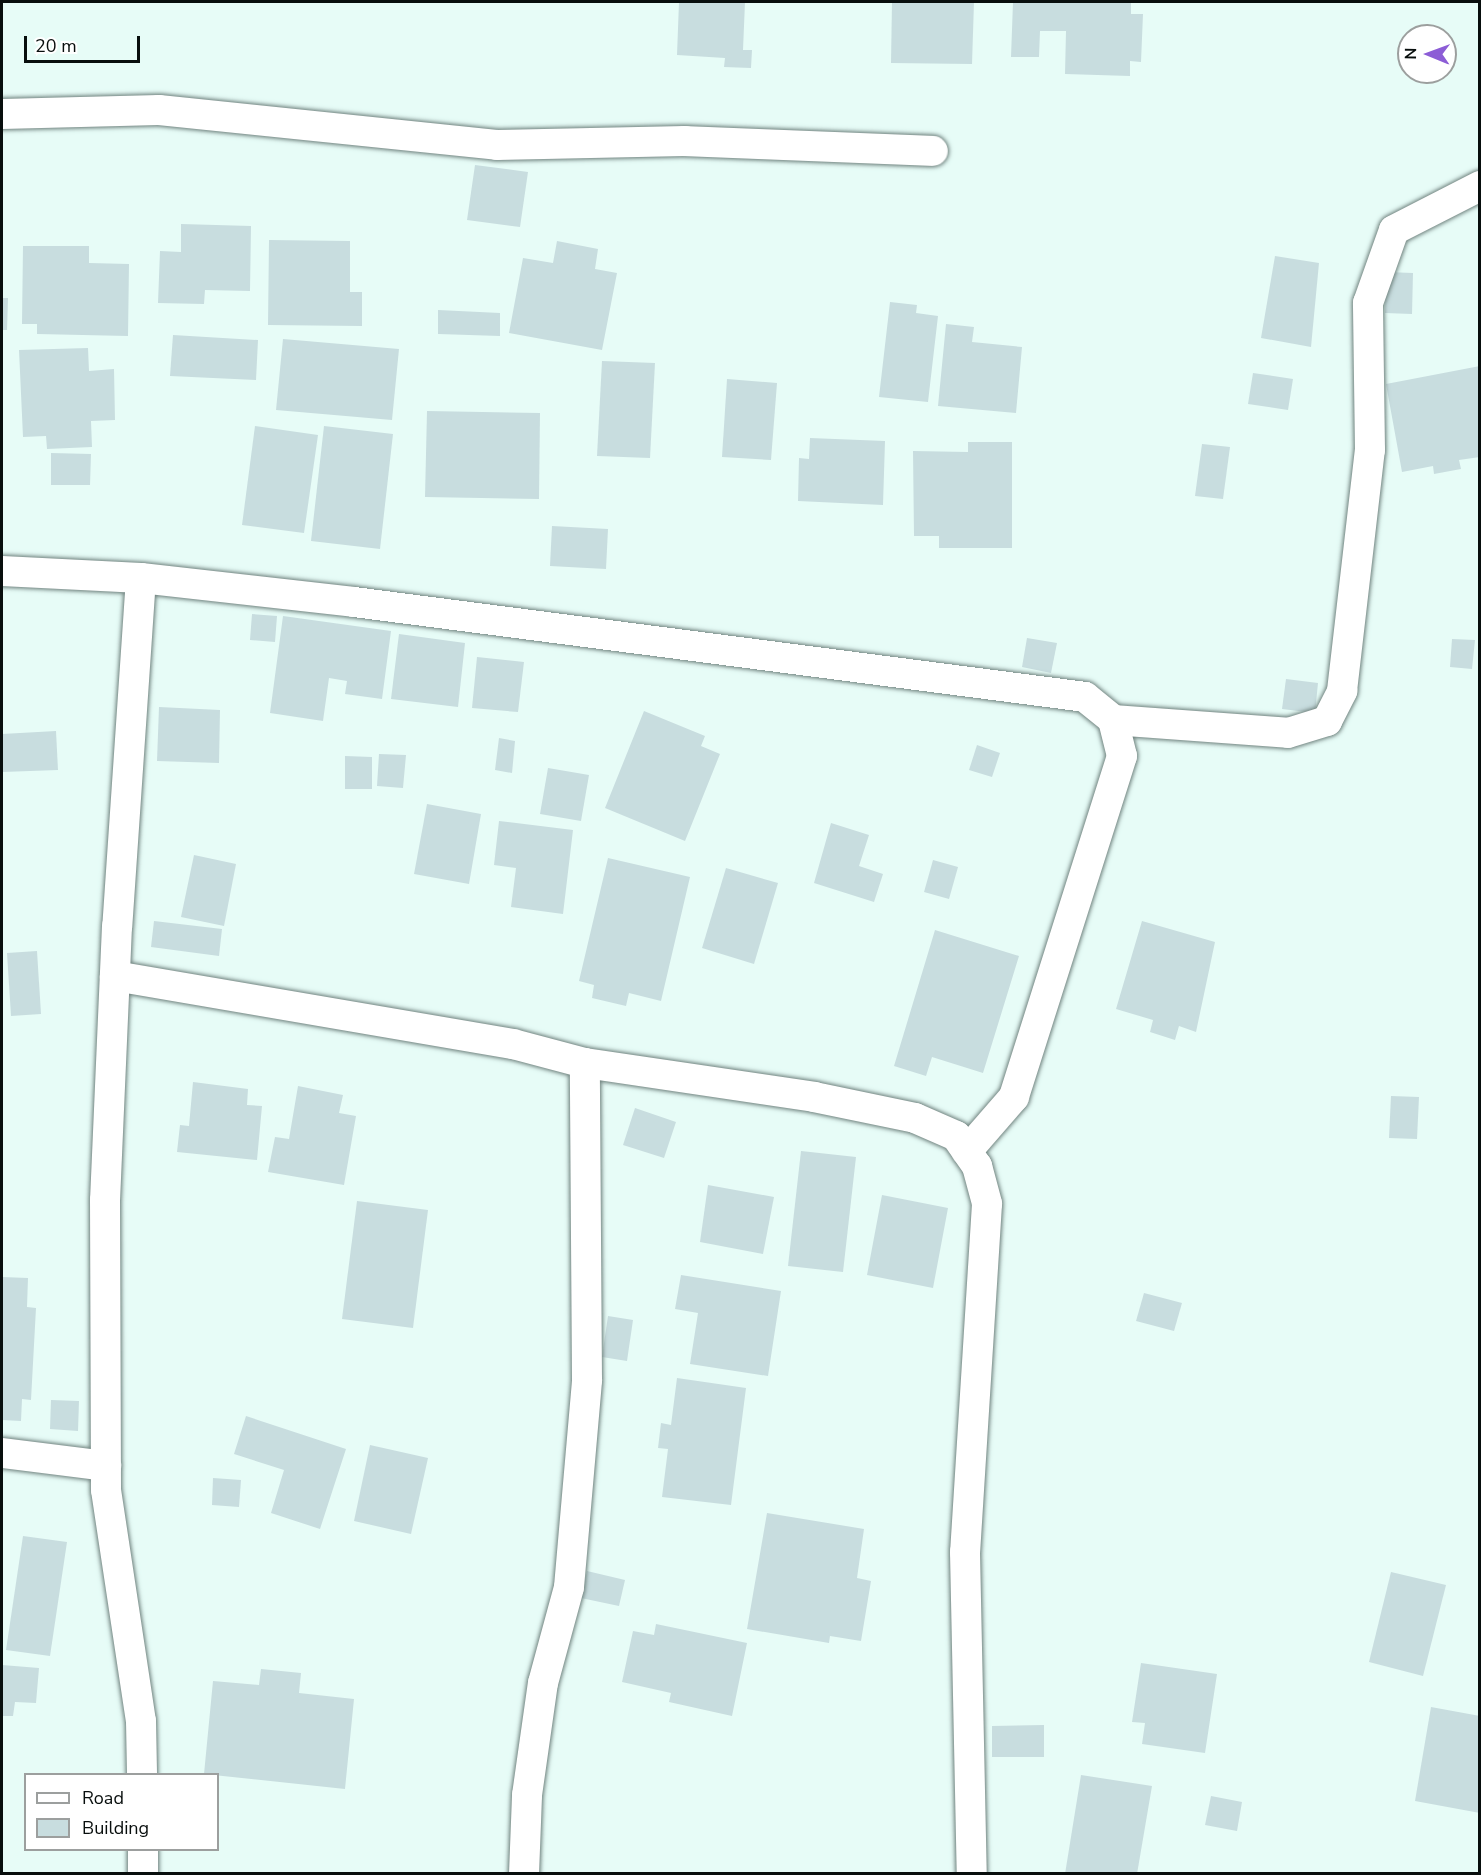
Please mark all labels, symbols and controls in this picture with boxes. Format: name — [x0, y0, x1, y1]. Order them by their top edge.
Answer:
scale bar — [27, 24, 142, 62]
north arrow — [1397, 24, 1457, 84]
text: 20 m — [35, 34, 77, 58]
text: N — [1400, 48, 1422, 60]
legend — [24, 1773, 219, 1851]
text: Road — [82, 1786, 124, 1810]
text: Building — [82, 1816, 149, 1840]

